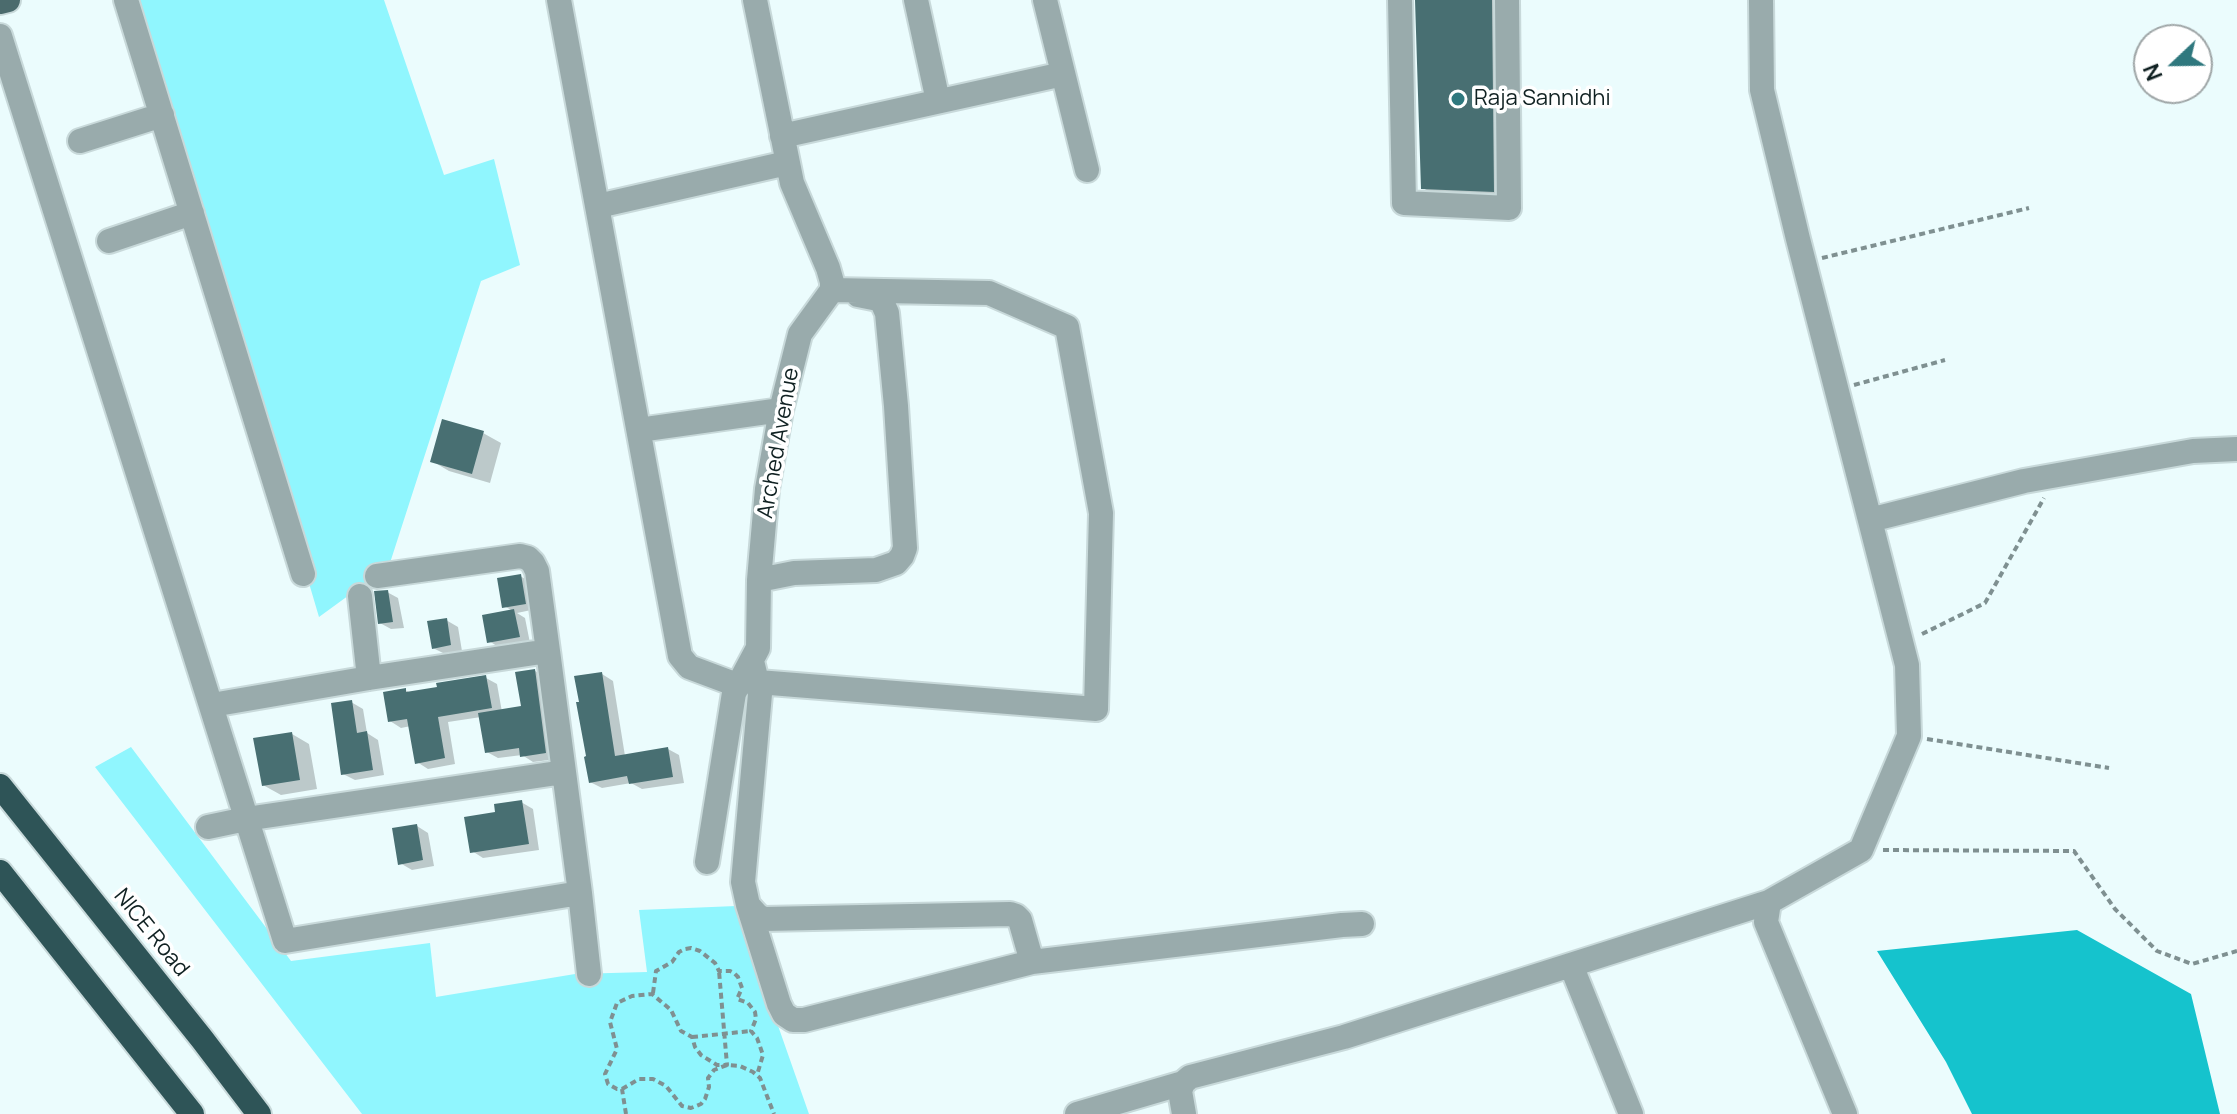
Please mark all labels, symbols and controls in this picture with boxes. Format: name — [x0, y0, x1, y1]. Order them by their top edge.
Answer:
north arrow — [2133, 24, 2213, 104]
text: N — [2136, 59, 2169, 85]
place label: Raja Sannidhi — [1474, 86, 1611, 112]
marker: Raja Sannidhi — [1449, 90, 1467, 108]
street label: Arched Avenue — [753, 366, 805, 520]
street label: NICE Road — [108, 884, 194, 982]

